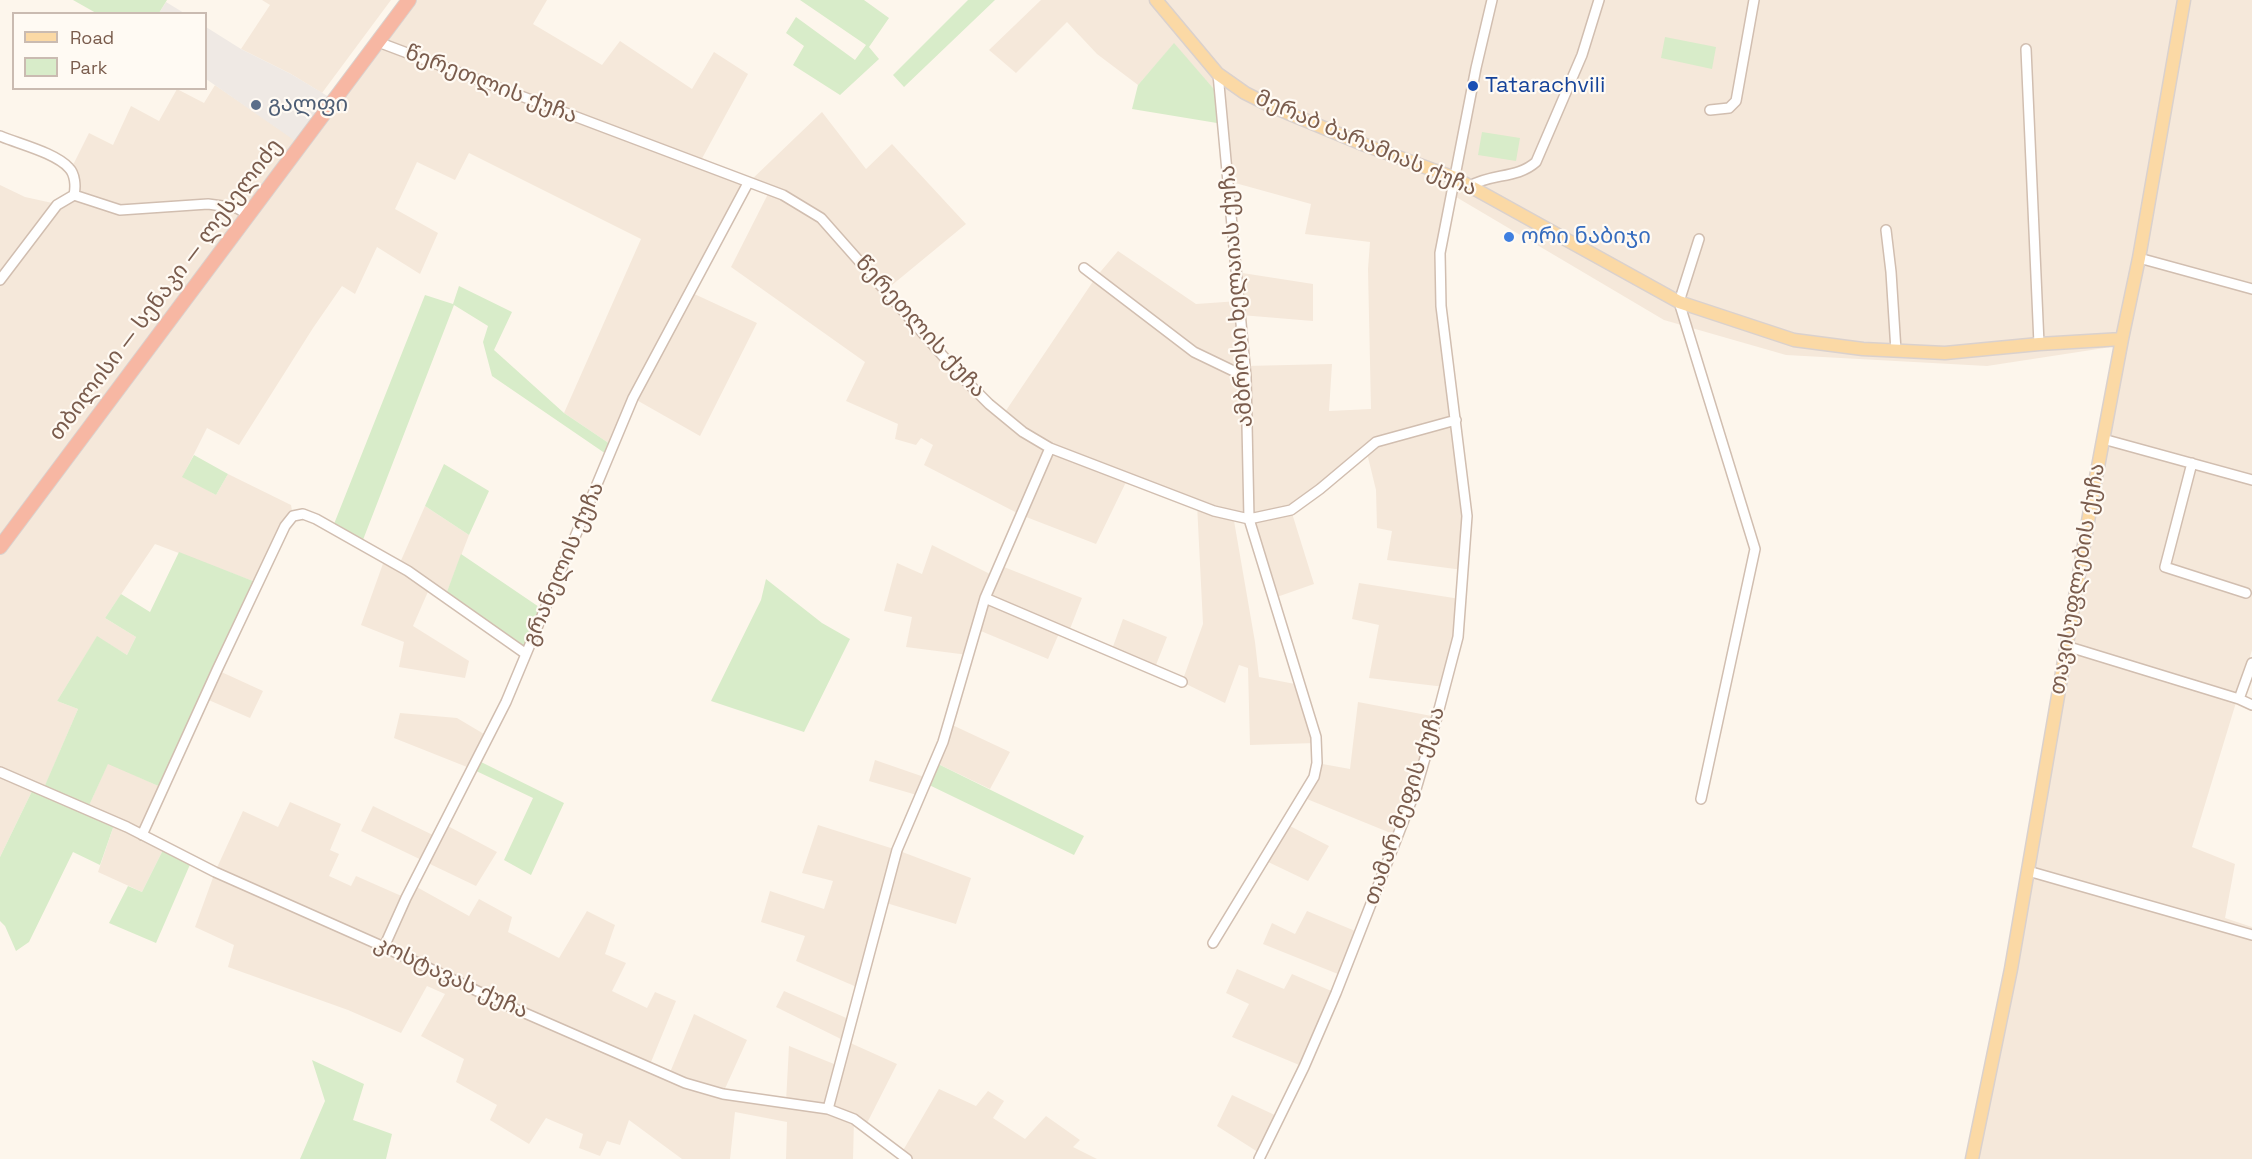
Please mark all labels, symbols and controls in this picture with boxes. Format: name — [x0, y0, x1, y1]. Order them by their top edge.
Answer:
legend — [12, 12, 207, 90]
text: Road — [70, 26, 114, 49]
street label: წერეთლის ქუჩა — [401, 40, 581, 130]
text: Park — [70, 56, 107, 79]
place label: Tatarachvili — [1485, 73, 1605, 99]
marker: Tatarachvili — [1466, 79, 1480, 93]
street label: მერაბ ბარამიას ქუჩა — [1251, 85, 1481, 203]
place label: გალფი — [268, 92, 348, 118]
marker: გალფი — [249, 98, 263, 112]
street label: თბილისი — სენაკი — ლესელიძე — [44, 134, 288, 446]
street label: ამბროსი ხელაიას ქუჩა — [1215, 164, 1259, 428]
place label: ორი ნაბიჯი — [1521, 224, 1651, 250]
marker: ორი ნაბიჯი — [1502, 230, 1516, 244]
street label: წერეთლის ქუჩა — [849, 250, 991, 404]
street label: თავისუფლების ქუჩა — [2045, 461, 2111, 697]
street label: გრანელის ქუჩა — [518, 478, 610, 650]
street label: თამარ მეფის ქუჩა — [1359, 703, 1451, 909]
street label: კოსტავას ქუჩა — [370, 931, 532, 1025]

